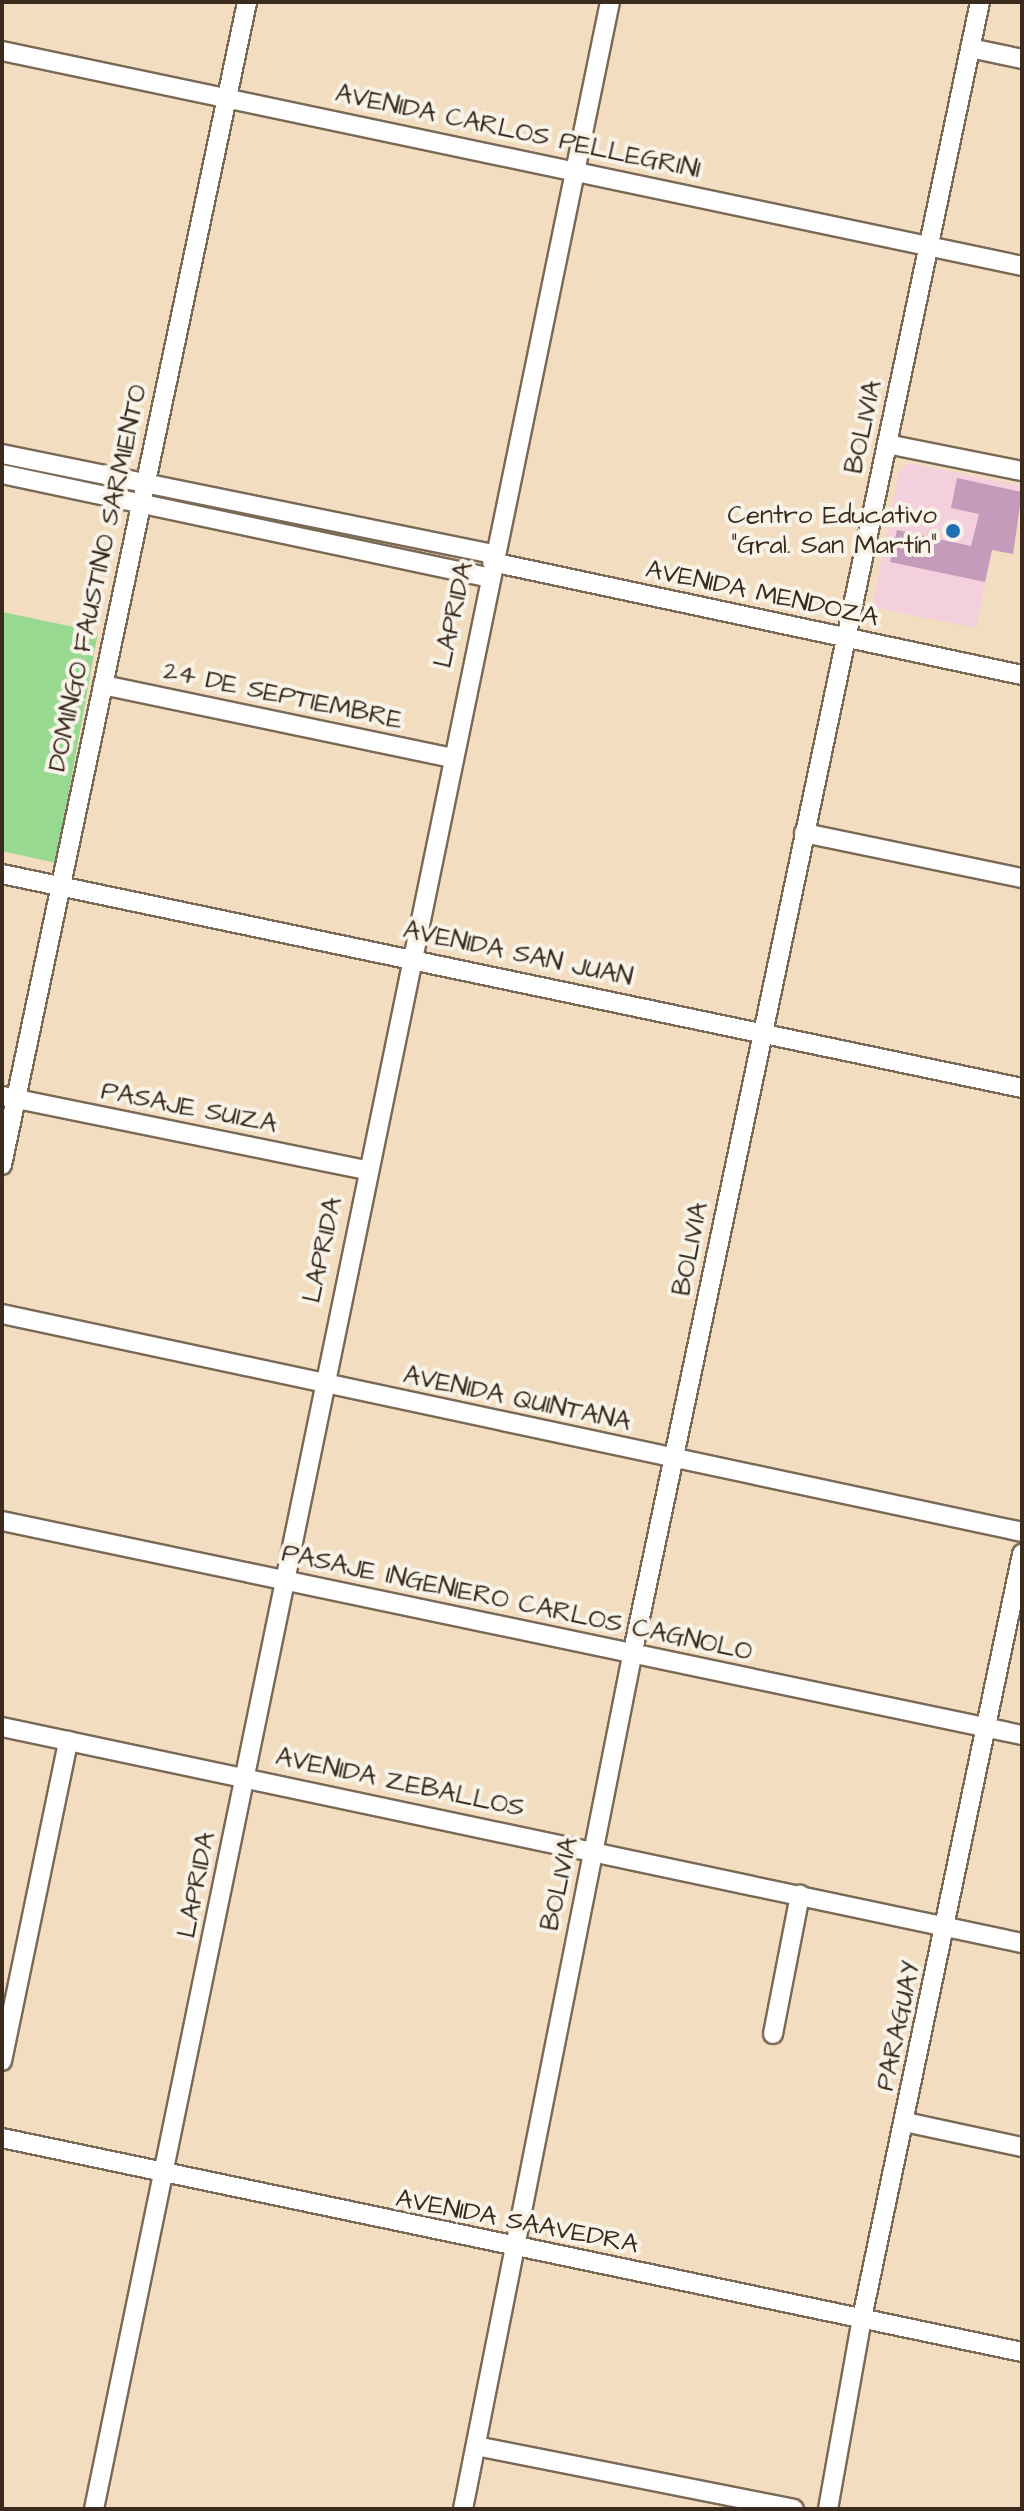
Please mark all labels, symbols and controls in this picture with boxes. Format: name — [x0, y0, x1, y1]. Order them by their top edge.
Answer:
street label: AVENIDA CARLOS PELLEGRINI — [332, 78, 704, 186]
street label: BOLIVIA — [839, 377, 889, 477]
street label: DOMINGO FAUSTINO SARMIENTO — [42, 382, 154, 774]
place label: Centro Educativo "Gral. San Martín" — [727, 500, 937, 562]
marker: Centro Educativo "Gral. San Martín" — [944, 522, 962, 540]
street label: AVENIDA MENDOZA — [643, 554, 881, 634]
street label: LAPRIDA — [428, 559, 480, 671]
street label: 24 DE SEPTIEMBRE — [161, 655, 405, 737]
street label: AVENIDA SAN JUAN — [400, 914, 636, 994]
street label: PASAJE SUIZA — [98, 1076, 280, 1140]
street label: LAPRIDA — [297, 1194, 349, 1306]
street label: BOLIVIA — [667, 1200, 715, 1298]
street label: AVENIDA QUINTANA — [400, 1360, 634, 1438]
street label: PASAJE INGENIERO CARLOS CAGNOLO — [279, 1538, 755, 1668]
street label: AVENIDA ZEBALLOS — [273, 1741, 527, 1825]
street label: LAPRIDA — [171, 1829, 223, 1941]
street label: BOLIVIA — [535, 1834, 585, 1934]
street label: PARAGUAY — [870, 1958, 928, 2094]
street label: AVENIDA SAAVEDRA — [393, 2183, 641, 2261]

